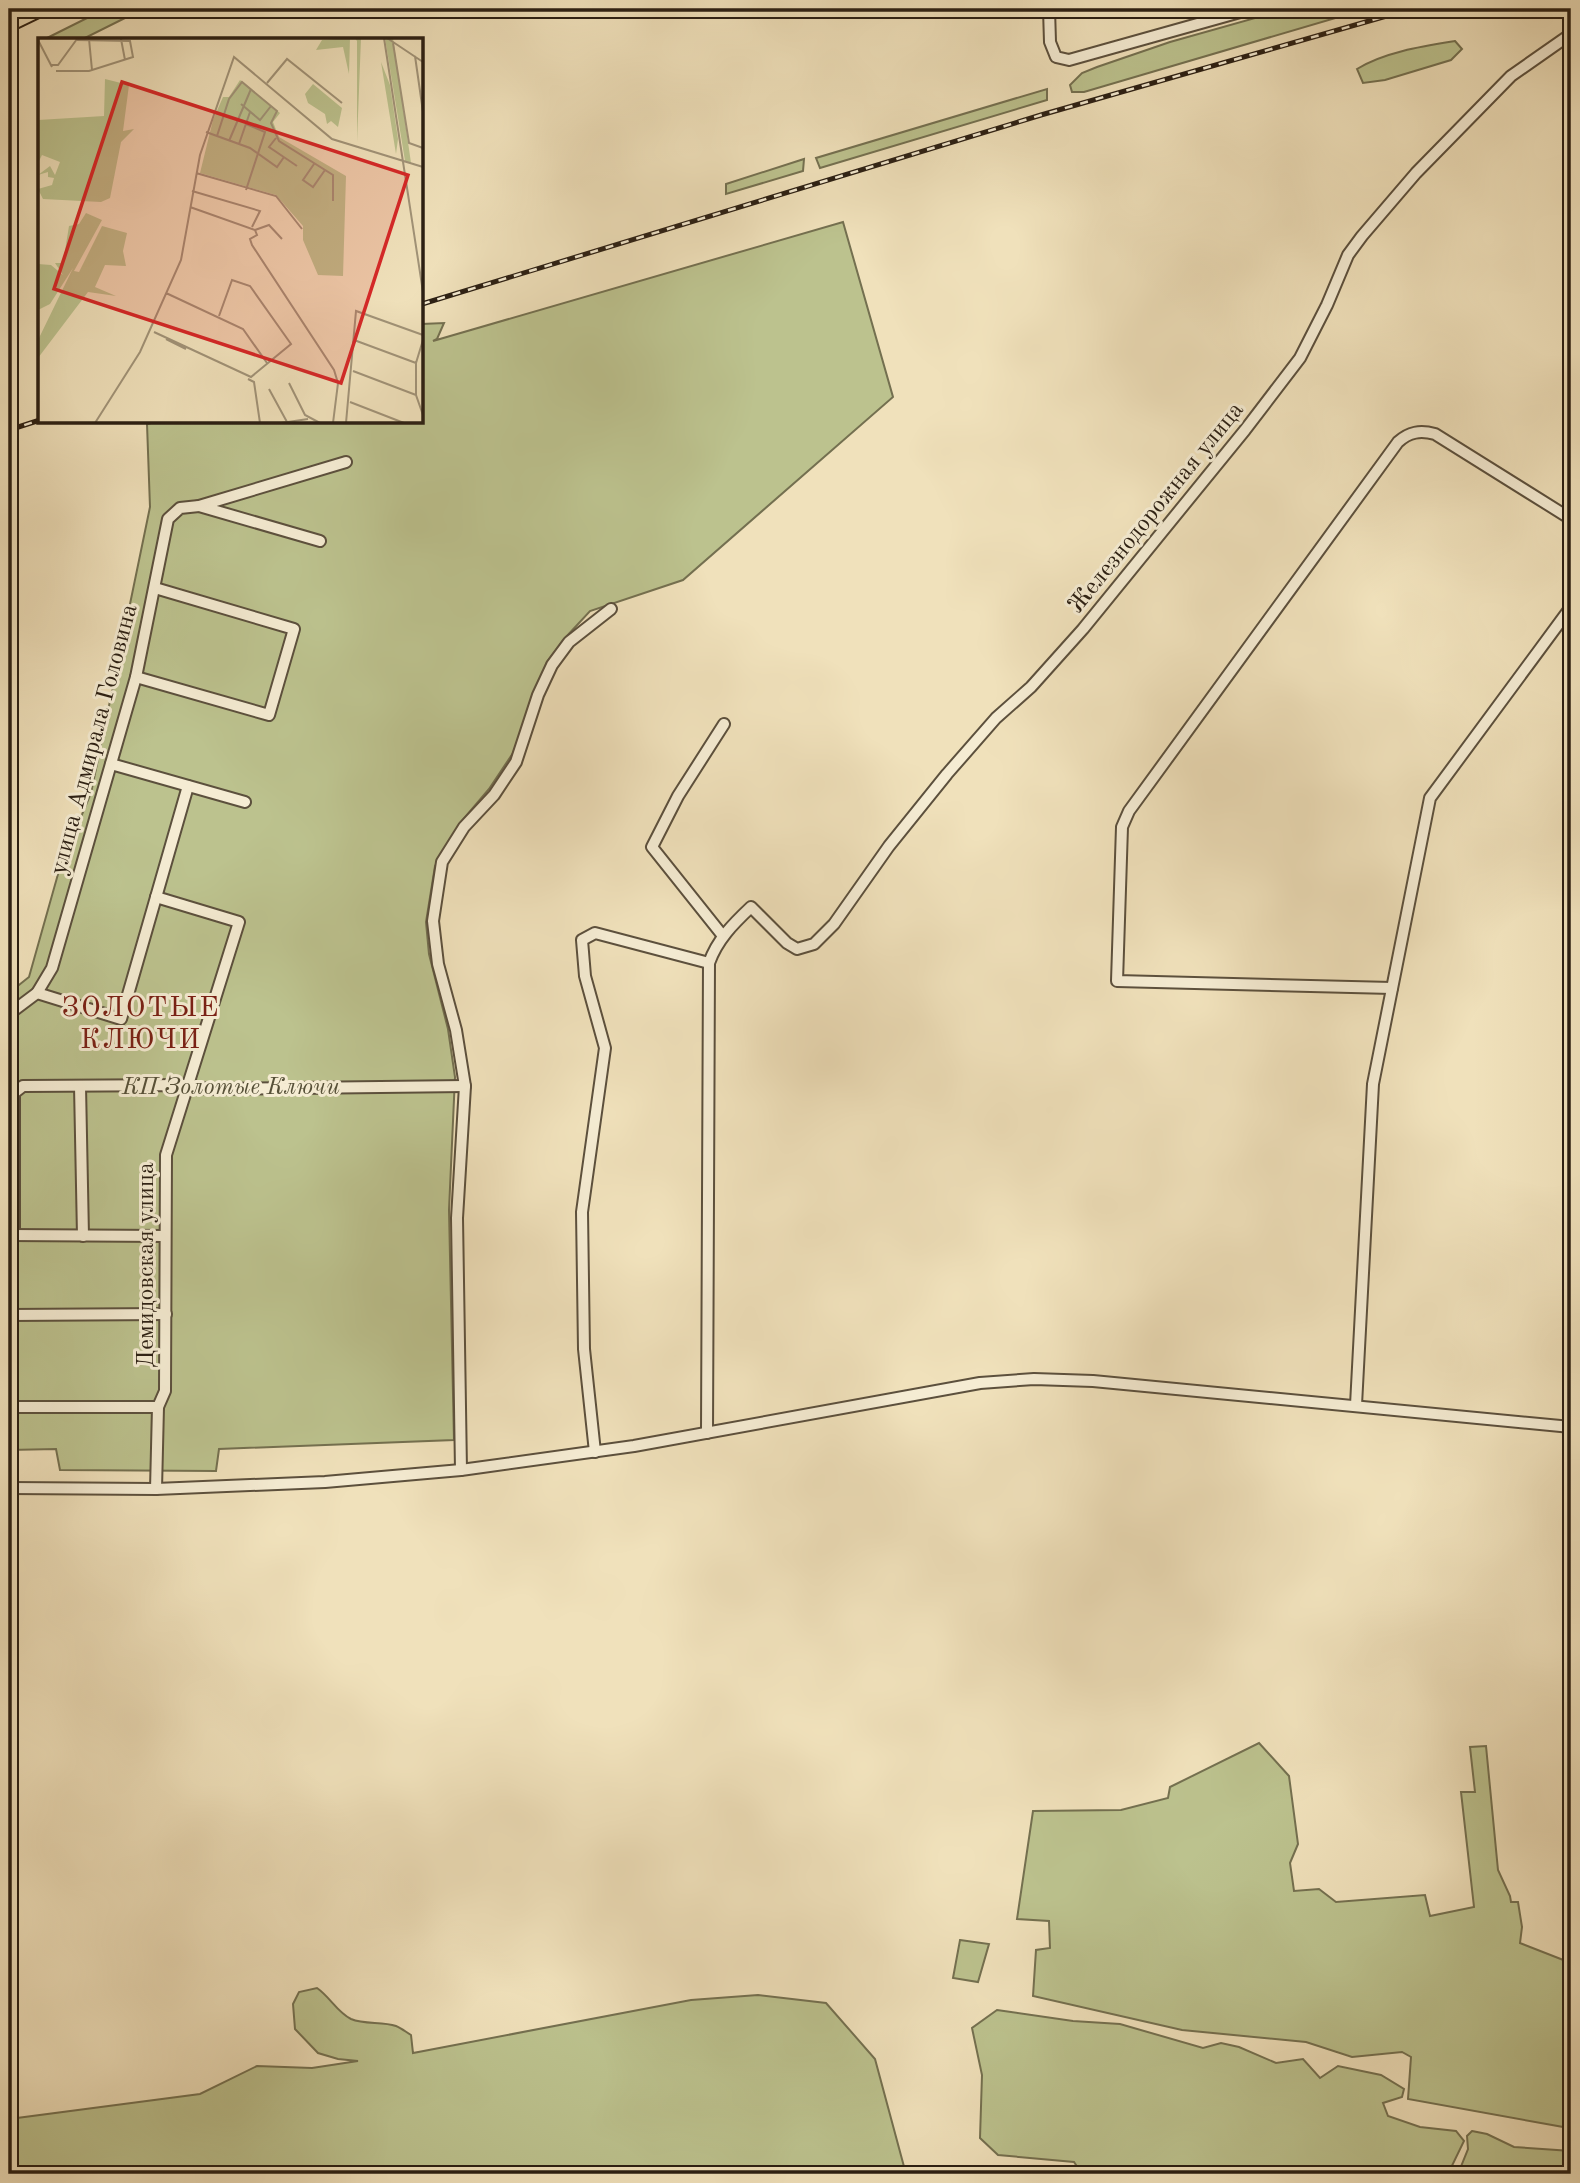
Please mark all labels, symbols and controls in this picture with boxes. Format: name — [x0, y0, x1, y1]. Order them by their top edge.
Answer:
inset map — [38, 38, 424, 424]
street label: Железнодорожная улица — [1064, 398, 1249, 618]
street label: улица Адмирала Головина — [47, 601, 143, 877]
district label: ЗОЛОТЫЕ КЛЮЧИ — [62, 995, 220, 1055]
park label: КП Золотые Ключи — [121, 1075, 340, 1100]
street label: Демидовская улица — [135, 1162, 159, 1368]

